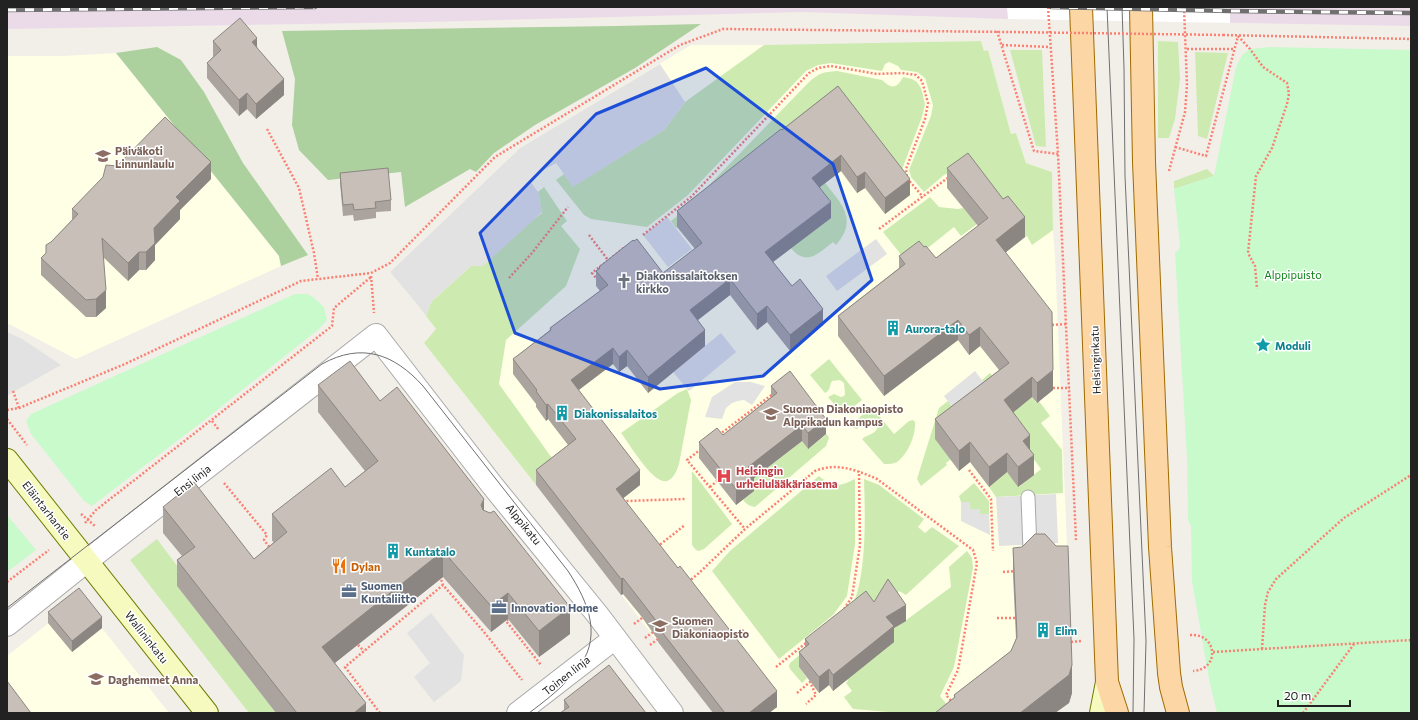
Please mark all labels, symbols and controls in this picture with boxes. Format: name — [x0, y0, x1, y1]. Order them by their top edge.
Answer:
place label: Päiväkoti Linnunlaulu — [115, 144, 174, 170]
school or university icon: Päiväkoti Linnunlaulu — [94, 147, 112, 165]
park label: Alppipuisto — [1264, 268, 1322, 281]
place label: Diakonissalaitoksen kirkko — [636, 269, 738, 295]
church icon: Diakonissalaitoksen kirkko — [615, 272, 633, 290]
building icon: Aurora-talo — [884, 319, 902, 337]
place label: Aurora-talo — [905, 322, 965, 335]
street label: Helsinginkatu — [1087, 326, 1103, 394]
place icon: Moduli — [1254, 336, 1272, 354]
place label: Moduli — [1275, 339, 1311, 352]
place label: Suomen Diakoniaopisto Alppikadun kampus — [783, 402, 904, 428]
building icon: Diakonissalaitos — [553, 404, 571, 422]
school or university icon: Suomen Diakoniaopisto Alppikadun kampus — [762, 405, 780, 423]
place label: Diakonissalaitos — [574, 407, 657, 420]
street label: Ensi linja — [171, 462, 213, 498]
place label: Helsingin urheilulääkäriasema — [736, 464, 838, 490]
hospital icon: Helsingin urheilulääkäriasema — [715, 467, 733, 485]
street label: Eläintarhantie — [20, 478, 74, 542]
street label: Alppikatu — [504, 501, 544, 547]
building icon: Kuntatalo — [384, 542, 402, 560]
place label: Kuntatalo — [405, 545, 456, 558]
restaurant icon: Dylan — [330, 557, 348, 575]
place label: Dylan — [351, 560, 380, 573]
place label: Suomen Kuntaliitto — [361, 579, 417, 605]
office icon: Suomen Kuntaliitto — [340, 582, 358, 600]
office icon: Innovation Home — [490, 598, 508, 616]
place label: Innovation Home — [511, 601, 598, 614]
street label: Wallininkatu — [123, 608, 171, 666]
place label: Suomen Diakoniaopisto — [672, 614, 750, 640]
school or university icon: Suomen Diakoniaopisto — [651, 617, 669, 635]
building icon: Elim — [1034, 621, 1052, 639]
place label: Elim — [1055, 624, 1078, 637]
street label: Toinen linja — [540, 652, 592, 698]
school or university icon: Daghemmet Anna — [87, 670, 105, 688]
place label: Daghemmet Anna — [108, 673, 198, 686]
scale bar — [1278, 682, 1350, 708]
text: 20 m — [1284, 688, 1311, 702]

